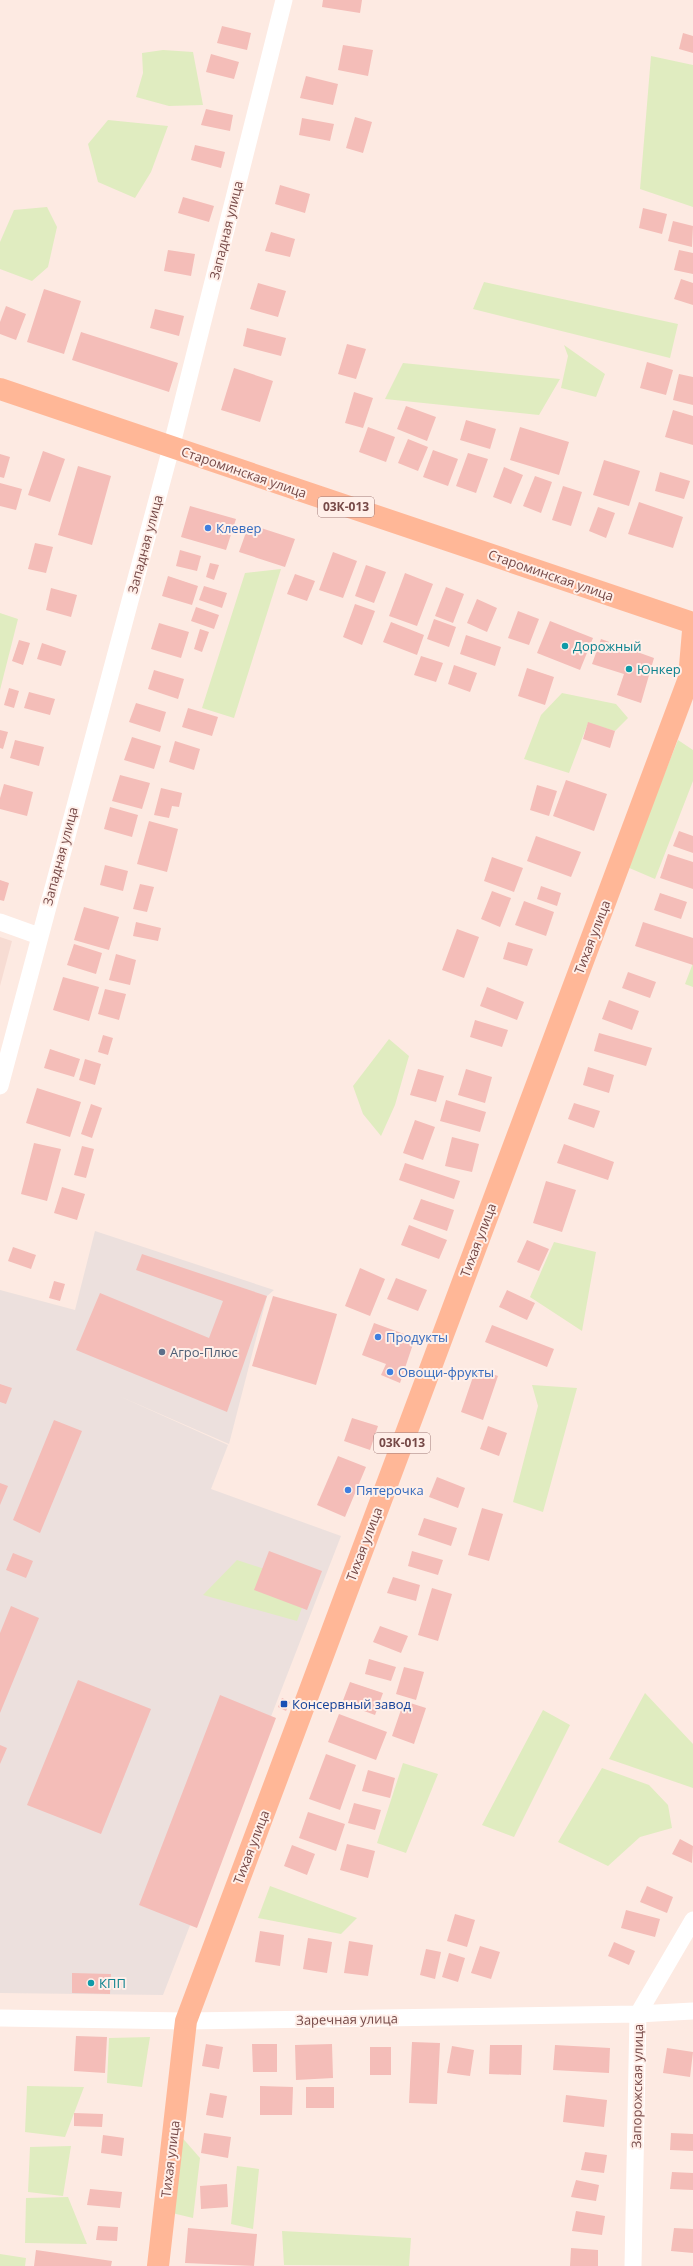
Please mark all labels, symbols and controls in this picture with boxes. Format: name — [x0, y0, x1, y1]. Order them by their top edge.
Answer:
street label: Западная улица — [205, 179, 247, 281]
street label: Староминская улица — [179, 442, 309, 502]
street label: Западная улица — [123, 493, 167, 595]
road number: 03К-013 — [318, 497, 374, 517]
place label: Клевер — [216, 519, 261, 537]
marker: Клевер — [203, 523, 213, 533]
street label: Староминская улица — [486, 545, 616, 605]
place label: Дорожный — [573, 637, 642, 655]
marker: Дорожный — [560, 641, 570, 651]
place label: Юнкер — [637, 660, 681, 678]
marker: Юнкер — [624, 664, 634, 674]
street label: Западная улица — [38, 805, 82, 907]
street label: Тихая улица — [570, 898, 614, 976]
street label: Тихая улица — [456, 1201, 500, 1279]
place label: Продукты — [386, 1328, 448, 1346]
marker: Продукты — [373, 1332, 383, 1342]
place label: Агро-Плюс — [170, 1343, 238, 1361]
marker: Агро-Плюс — [157, 1347, 167, 1357]
place label: Овощи-фрукты — [398, 1363, 494, 1381]
marker: Овощи-фрукты — [385, 1367, 395, 1377]
road number: 03К-013 — [374, 1433, 430, 1453]
place label: Пятерочка — [356, 1481, 424, 1499]
marker: Пятерочка — [343, 1485, 353, 1495]
street label: Тихая улица — [342, 1505, 386, 1583]
place label: Консервный завод — [292, 1695, 412, 1713]
marker: Консервный завод — [279, 1699, 289, 1709]
street label: Тихая улица — [229, 1808, 273, 1886]
place label: КПП — [99, 1974, 126, 1992]
marker: КПП — [86, 1978, 96, 1988]
street label: Заречная улица — [296, 2009, 398, 2029]
street label: Запорожская улица — [627, 2024, 647, 2148]
street label: Тихая улица — [156, 2119, 184, 2199]

